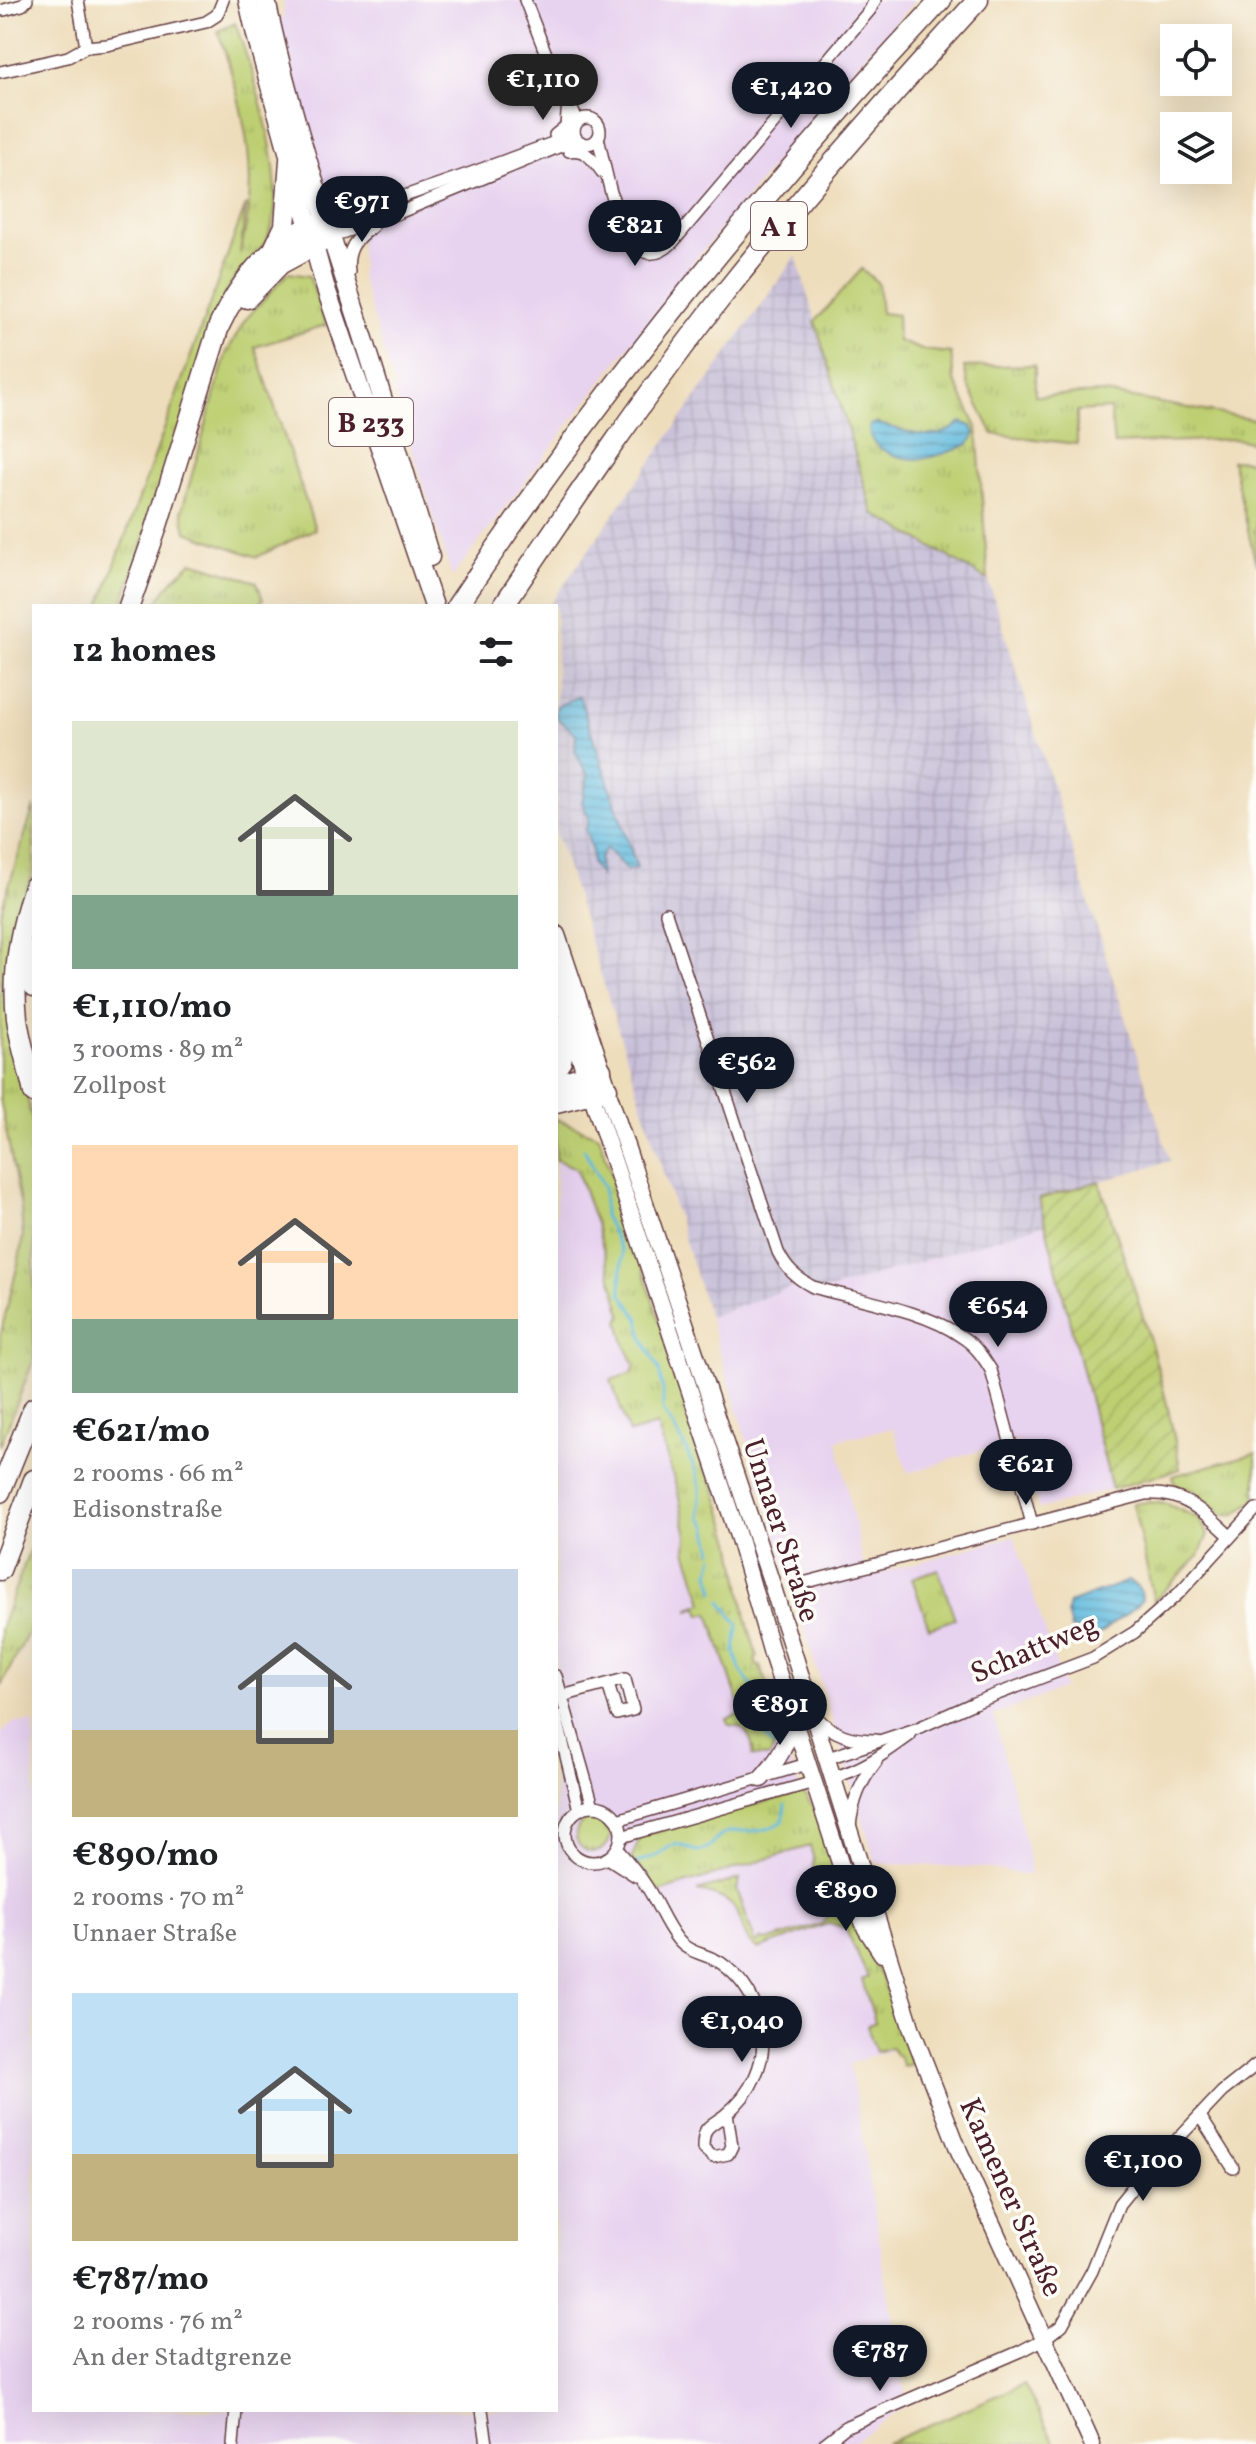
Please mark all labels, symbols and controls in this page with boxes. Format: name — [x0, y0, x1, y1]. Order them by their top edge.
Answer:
map controls — [1160, 24, 1232, 184]
button: locate — [1160, 24, 1232, 96]
pin: €1,110 — [478, 54, 608, 122]
text: €1,110 — [506, 62, 580, 98]
pin: €1,420 — [726, 62, 856, 130]
text: €1,420 — [750, 70, 832, 106]
button: layers — [1160, 112, 1232, 184]
pin: €971 — [315, 176, 409, 244]
text: €971 — [334, 184, 390, 220]
pin: €821 — [588, 200, 682, 268]
road number: A 1 — [751, 202, 807, 250]
text: €821 — [606, 208, 664, 244]
road number: B 233 — [329, 398, 413, 446]
text: 12 homes — [72, 629, 216, 676]
icon: filters — [474, 630, 518, 674]
icon: home — [223, 773, 367, 917]
text: €1,110/mo — [72, 985, 232, 1032]
text: 3 rooms · 89 m² — [72, 1032, 243, 1068]
pin: €562 — [700, 1037, 794, 1105]
text: €562 — [717, 1045, 777, 1081]
text: Zollpost — [72, 1068, 167, 1104]
icon: home — [223, 1197, 367, 1341]
pin: €654 — [951, 1281, 1045, 1349]
text: €654 — [967, 1289, 1029, 1325]
text: €621/mo — [72, 1409, 210, 1456]
street label: Unnaer Straße — [731, 1434, 830, 1628]
pin: €621 — [979, 1439, 1073, 1507]
text: €621 — [997, 1447, 1055, 1483]
text: 2 rooms · 66 m² — [72, 1456, 244, 1492]
text: Edisonstraße — [72, 1492, 223, 1528]
street label: Schattweg — [965, 1604, 1105, 1696]
icon: home — [223, 1621, 367, 1765]
pin: €891 — [733, 1679, 827, 1747]
text: €891 — [751, 1687, 809, 1723]
text: €890/mo — [72, 1833, 218, 1880]
pin: €890 — [799, 1865, 893, 1933]
text: €890 — [814, 1873, 878, 1909]
text: 2 rooms · 70 m² — [72, 1880, 244, 1916]
text: Unnaer Straße — [72, 1916, 237, 1952]
pin: €1,040 — [677, 1996, 807, 2064]
text: €1,040 — [700, 2004, 784, 2040]
icon: home — [223, 2045, 367, 2189]
street label: Kamener Straße — [948, 2092, 1073, 2304]
pin: €1,100 — [1078, 2135, 1208, 2203]
text: €1,100 — [1103, 2143, 1183, 2179]
text: €787/mo — [72, 2257, 209, 2304]
text: 2 rooms · 76 m² — [72, 2304, 243, 2340]
pin: €787 — [833, 2325, 927, 2393]
text: €787 — [851, 2333, 909, 2369]
text: An der Stadtgrenze — [72, 2340, 292, 2376]

